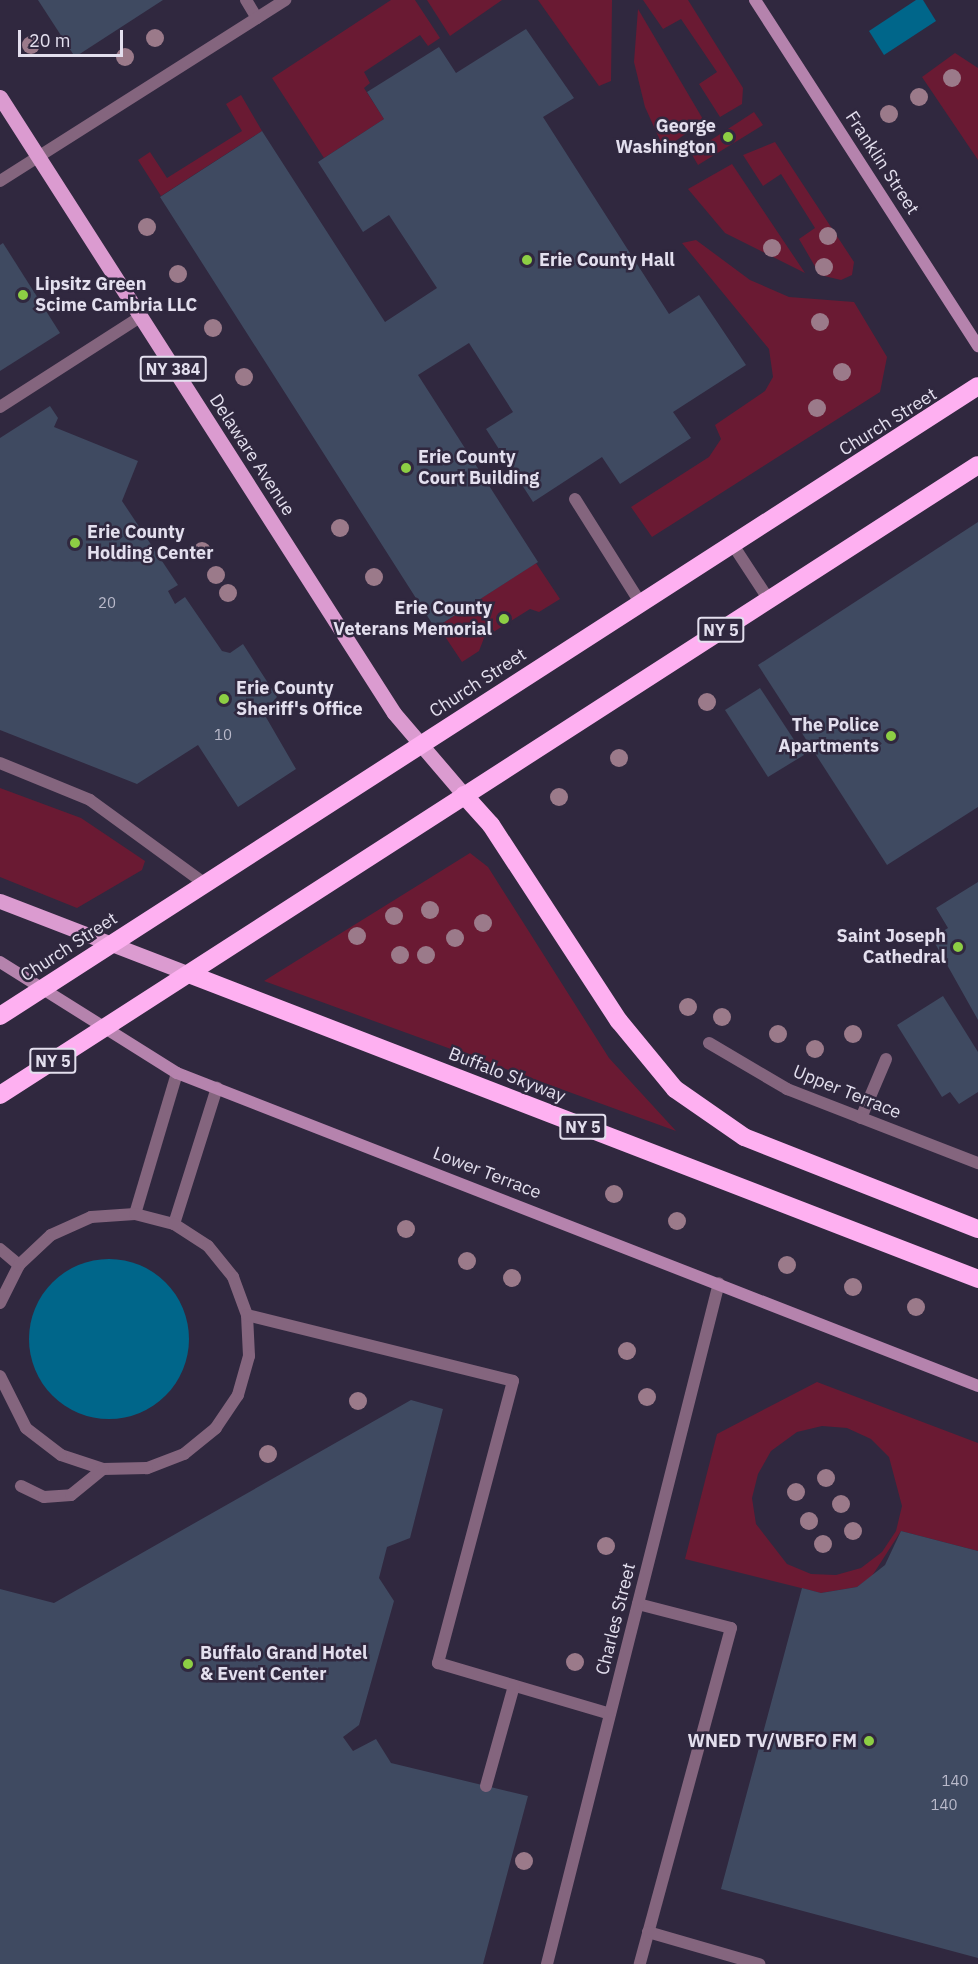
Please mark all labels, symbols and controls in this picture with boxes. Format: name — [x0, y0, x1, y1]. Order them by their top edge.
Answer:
scale bar — [21, 18, 126, 56]
text: 20 m — [29, 29, 71, 52]
street label: Franklin Street — [841, 107, 923, 219]
place label: George Washington — [615, 116, 716, 158]
marker: George Washington — [721, 130, 735, 144]
place label: Erie County Hall — [539, 249, 675, 271]
marker: Erie County Hall — [520, 253, 534, 267]
place label: Lipsitz Green Scime Cambria LLC — [35, 274, 197, 316]
marker: Lipsitz Green Scime Cambria LLC — [16, 288, 30, 302]
road number: NY 384 — [138, 356, 207, 382]
street label: Church Street — [835, 383, 941, 461]
street label: Delaware Avenue — [205, 390, 299, 520]
place label: Erie County Court Building — [418, 447, 539, 490]
marker: Erie County Court Building — [399, 461, 413, 475]
place label: Erie County Holding Center — [87, 522, 213, 564]
marker: Erie County Holding Center — [68, 536, 82, 550]
house number: 20 — [98, 594, 116, 612]
place label: Erie County Veterans Memorial — [333, 598, 492, 640]
marker: Erie County Veterans Memorial — [497, 612, 511, 626]
road number: NY 5 — [697, 617, 745, 643]
street label: Church Street — [426, 644, 530, 722]
place label: Erie County Sheriff's Office — [236, 678, 363, 720]
marker: Erie County Sheriff's Office — [217, 692, 231, 706]
place label: The Police Apartments — [778, 715, 879, 758]
house number: 10 — [214, 726, 232, 744]
marker: The Police Apartments — [884, 729, 898, 743]
street label: Church Street — [17, 908, 121, 986]
place label: Saint Joseph Cathedral — [836, 926, 946, 968]
marker: Saint Joseph Cathedral — [951, 940, 965, 954]
street label: Buffalo Skyway — [445, 1043, 569, 1107]
road number: NY 5 — [29, 1048, 77, 1074]
street label: Upper Terrace — [790, 1061, 904, 1123]
road number: NY 5 — [559, 1114, 607, 1140]
street label: Lower Terrace — [430, 1143, 544, 1203]
street label: Charles Street — [592, 1561, 640, 1677]
place label: Buffalo Grand Hotel & Event Center — [200, 1643, 367, 1686]
marker: Buffalo Grand Hotel & Event Center — [181, 1657, 195, 1671]
place label: WNED TV/WBFO FM — [687, 1730, 857, 1752]
marker: WNED TV/WBFO FM — [862, 1734, 876, 1748]
house number: 140 — [942, 1772, 968, 1790]
house number: 140 — [931, 1796, 957, 1814]

